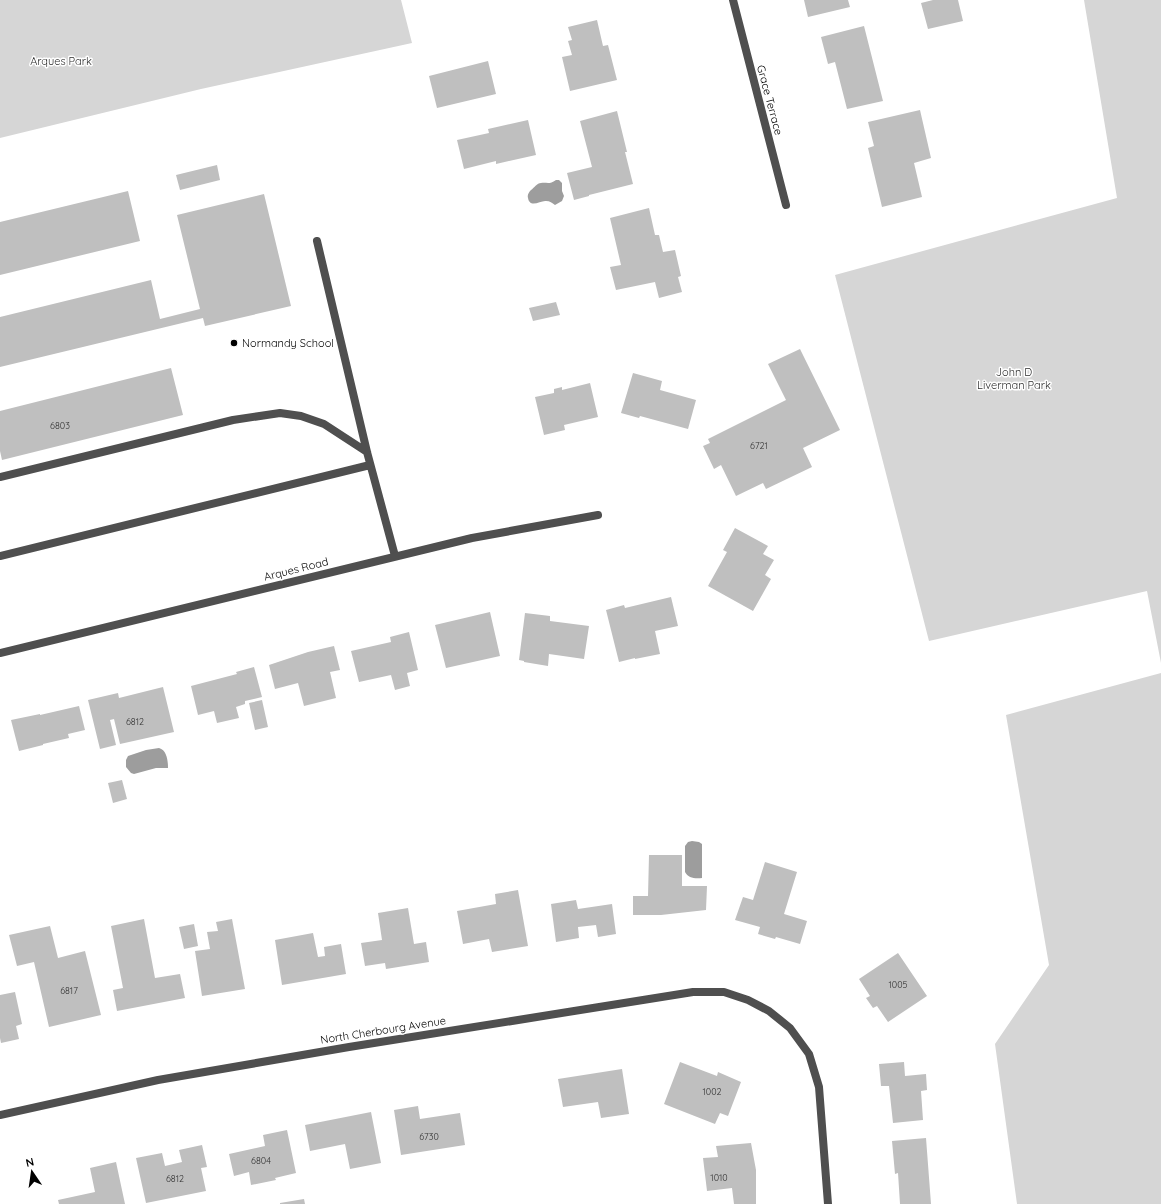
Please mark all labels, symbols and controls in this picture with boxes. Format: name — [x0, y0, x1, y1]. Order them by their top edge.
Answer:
park label: Arques Park — [30, 54, 92, 68]
street label: Grace Terrace — [754, 64, 786, 136]
place label: Normandy School — [242, 336, 334, 350]
marker: Normandy School — [229, 338, 239, 348]
park label: John D Liverman Park — [977, 365, 1051, 392]
house number: 6803 — [50, 420, 70, 431]
house number: 6721 — [750, 440, 768, 451]
street label: Arques Road — [262, 554, 330, 584]
house number: 6812 — [126, 716, 144, 727]
house number: 1005 — [889, 979, 908, 990]
house number: 6817 — [60, 985, 78, 996]
street label: North Cherbourg Avenue — [319, 1013, 447, 1047]
house number: 1002 — [702, 1086, 722, 1097]
house number: 6730 — [419, 1131, 439, 1142]
north arrow — [12, 1152, 52, 1192]
text: N — [24, 1155, 35, 1170]
house number: 6804 — [251, 1155, 271, 1166]
house number: 1010 — [710, 1172, 728, 1183]
house number: 6812 — [166, 1173, 184, 1184]

